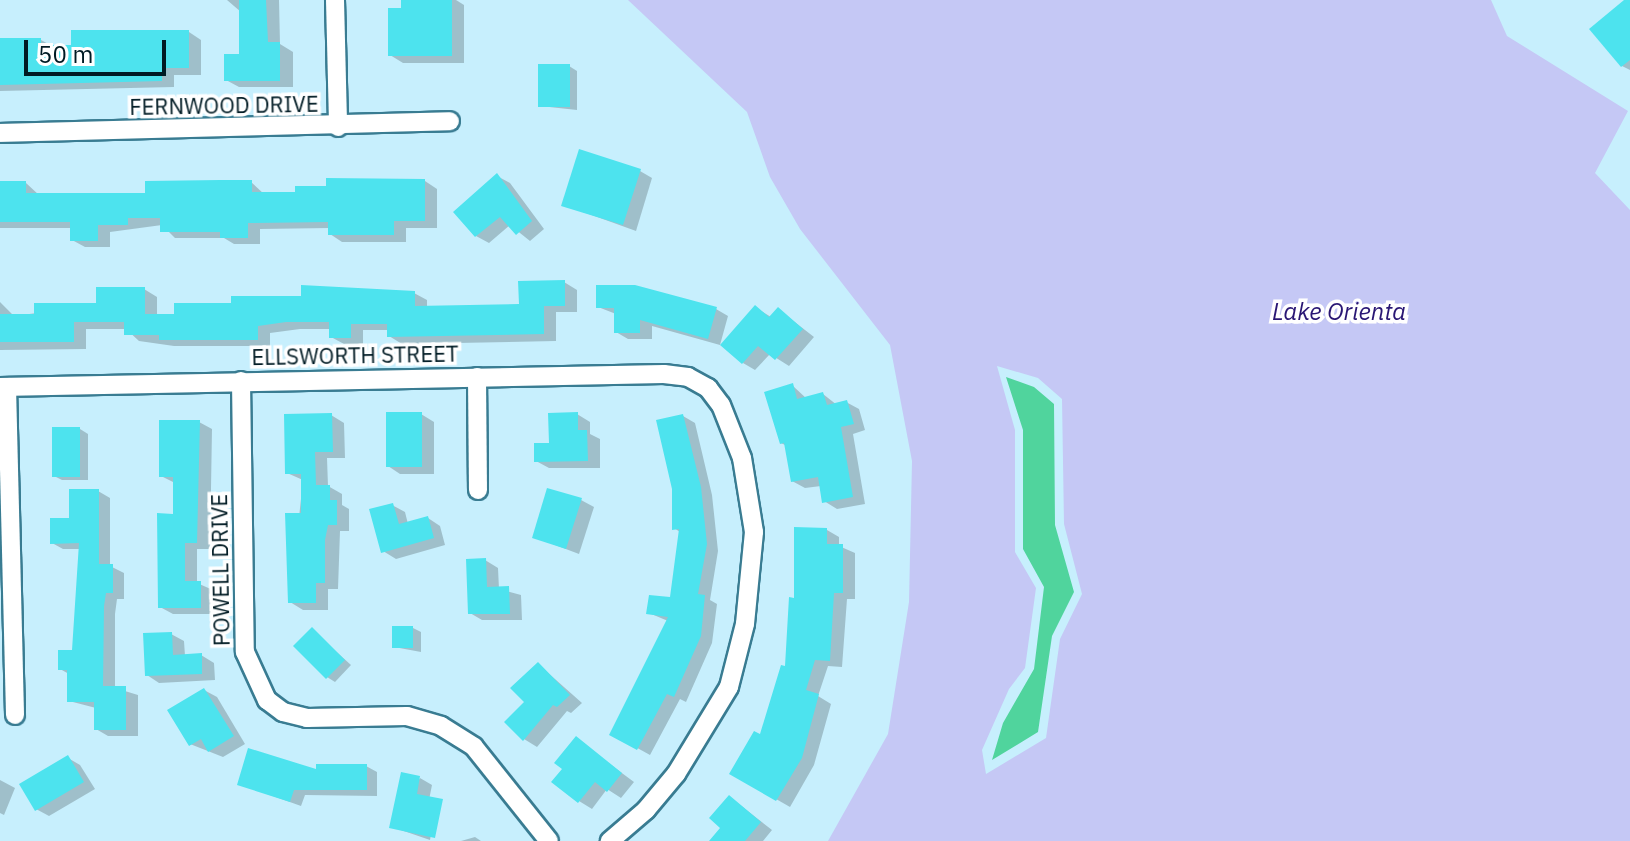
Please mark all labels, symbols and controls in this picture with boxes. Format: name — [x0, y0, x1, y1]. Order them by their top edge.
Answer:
scale bar — [28, 24, 170, 74]
text: 50 m — [38, 38, 93, 70]
street label: FERNWOOD DRIVE — [129, 90, 319, 120]
water label: Lake Orienta — [1272, 298, 1406, 326]
street label: ELLSWORTH STREET — [251, 340, 459, 370]
street label: POWELL DRIVE — [205, 494, 235, 646]

